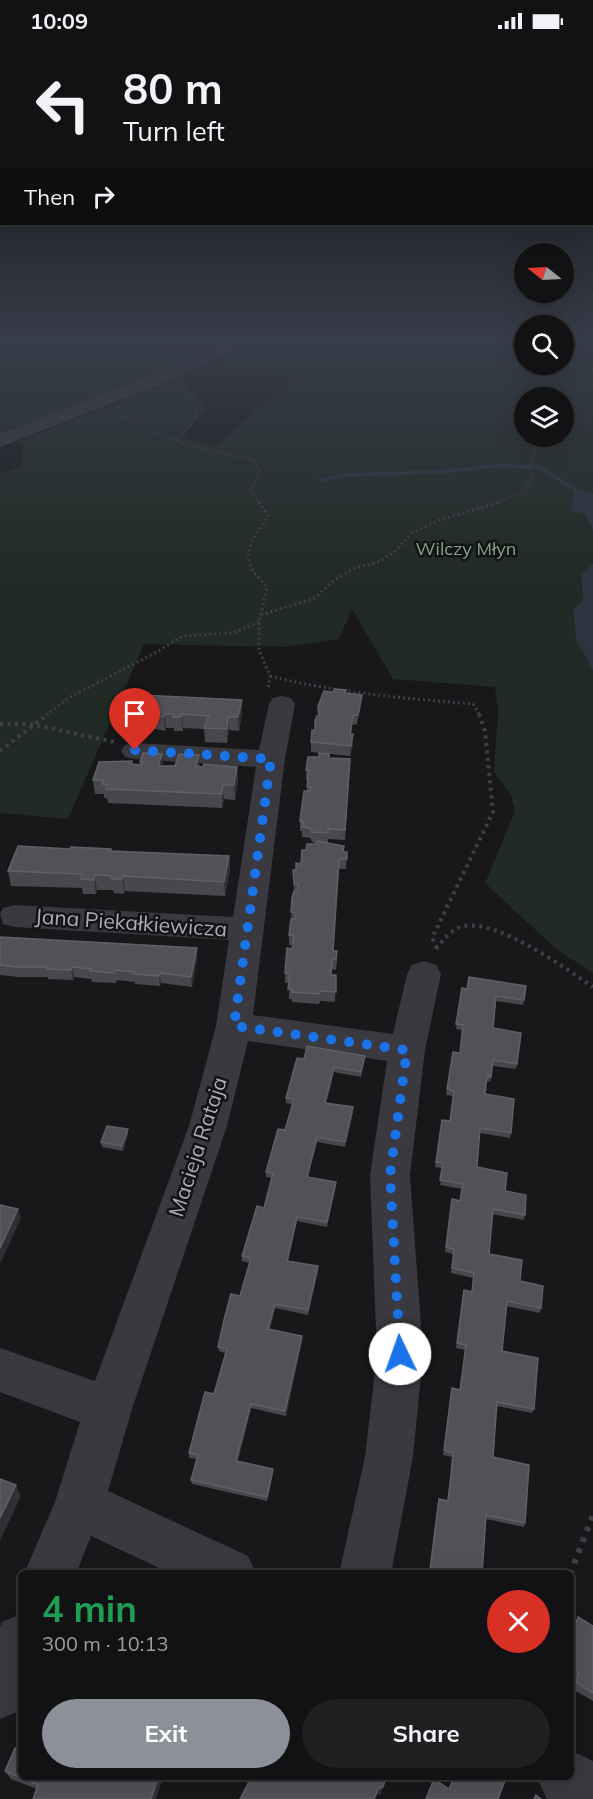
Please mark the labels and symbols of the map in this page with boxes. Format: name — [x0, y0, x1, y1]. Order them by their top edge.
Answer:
north arrow — [514, 243, 574, 303]
park label: Wilczy Młyn — [416, 537, 516, 560]
pin — [109, 688, 160, 750]
street label: Jana Piekałkiewicza — [34, 902, 228, 942]
street label: Macieja Rataja — [162, 1074, 232, 1220]
position arrow — [368, 1322, 432, 1386]

